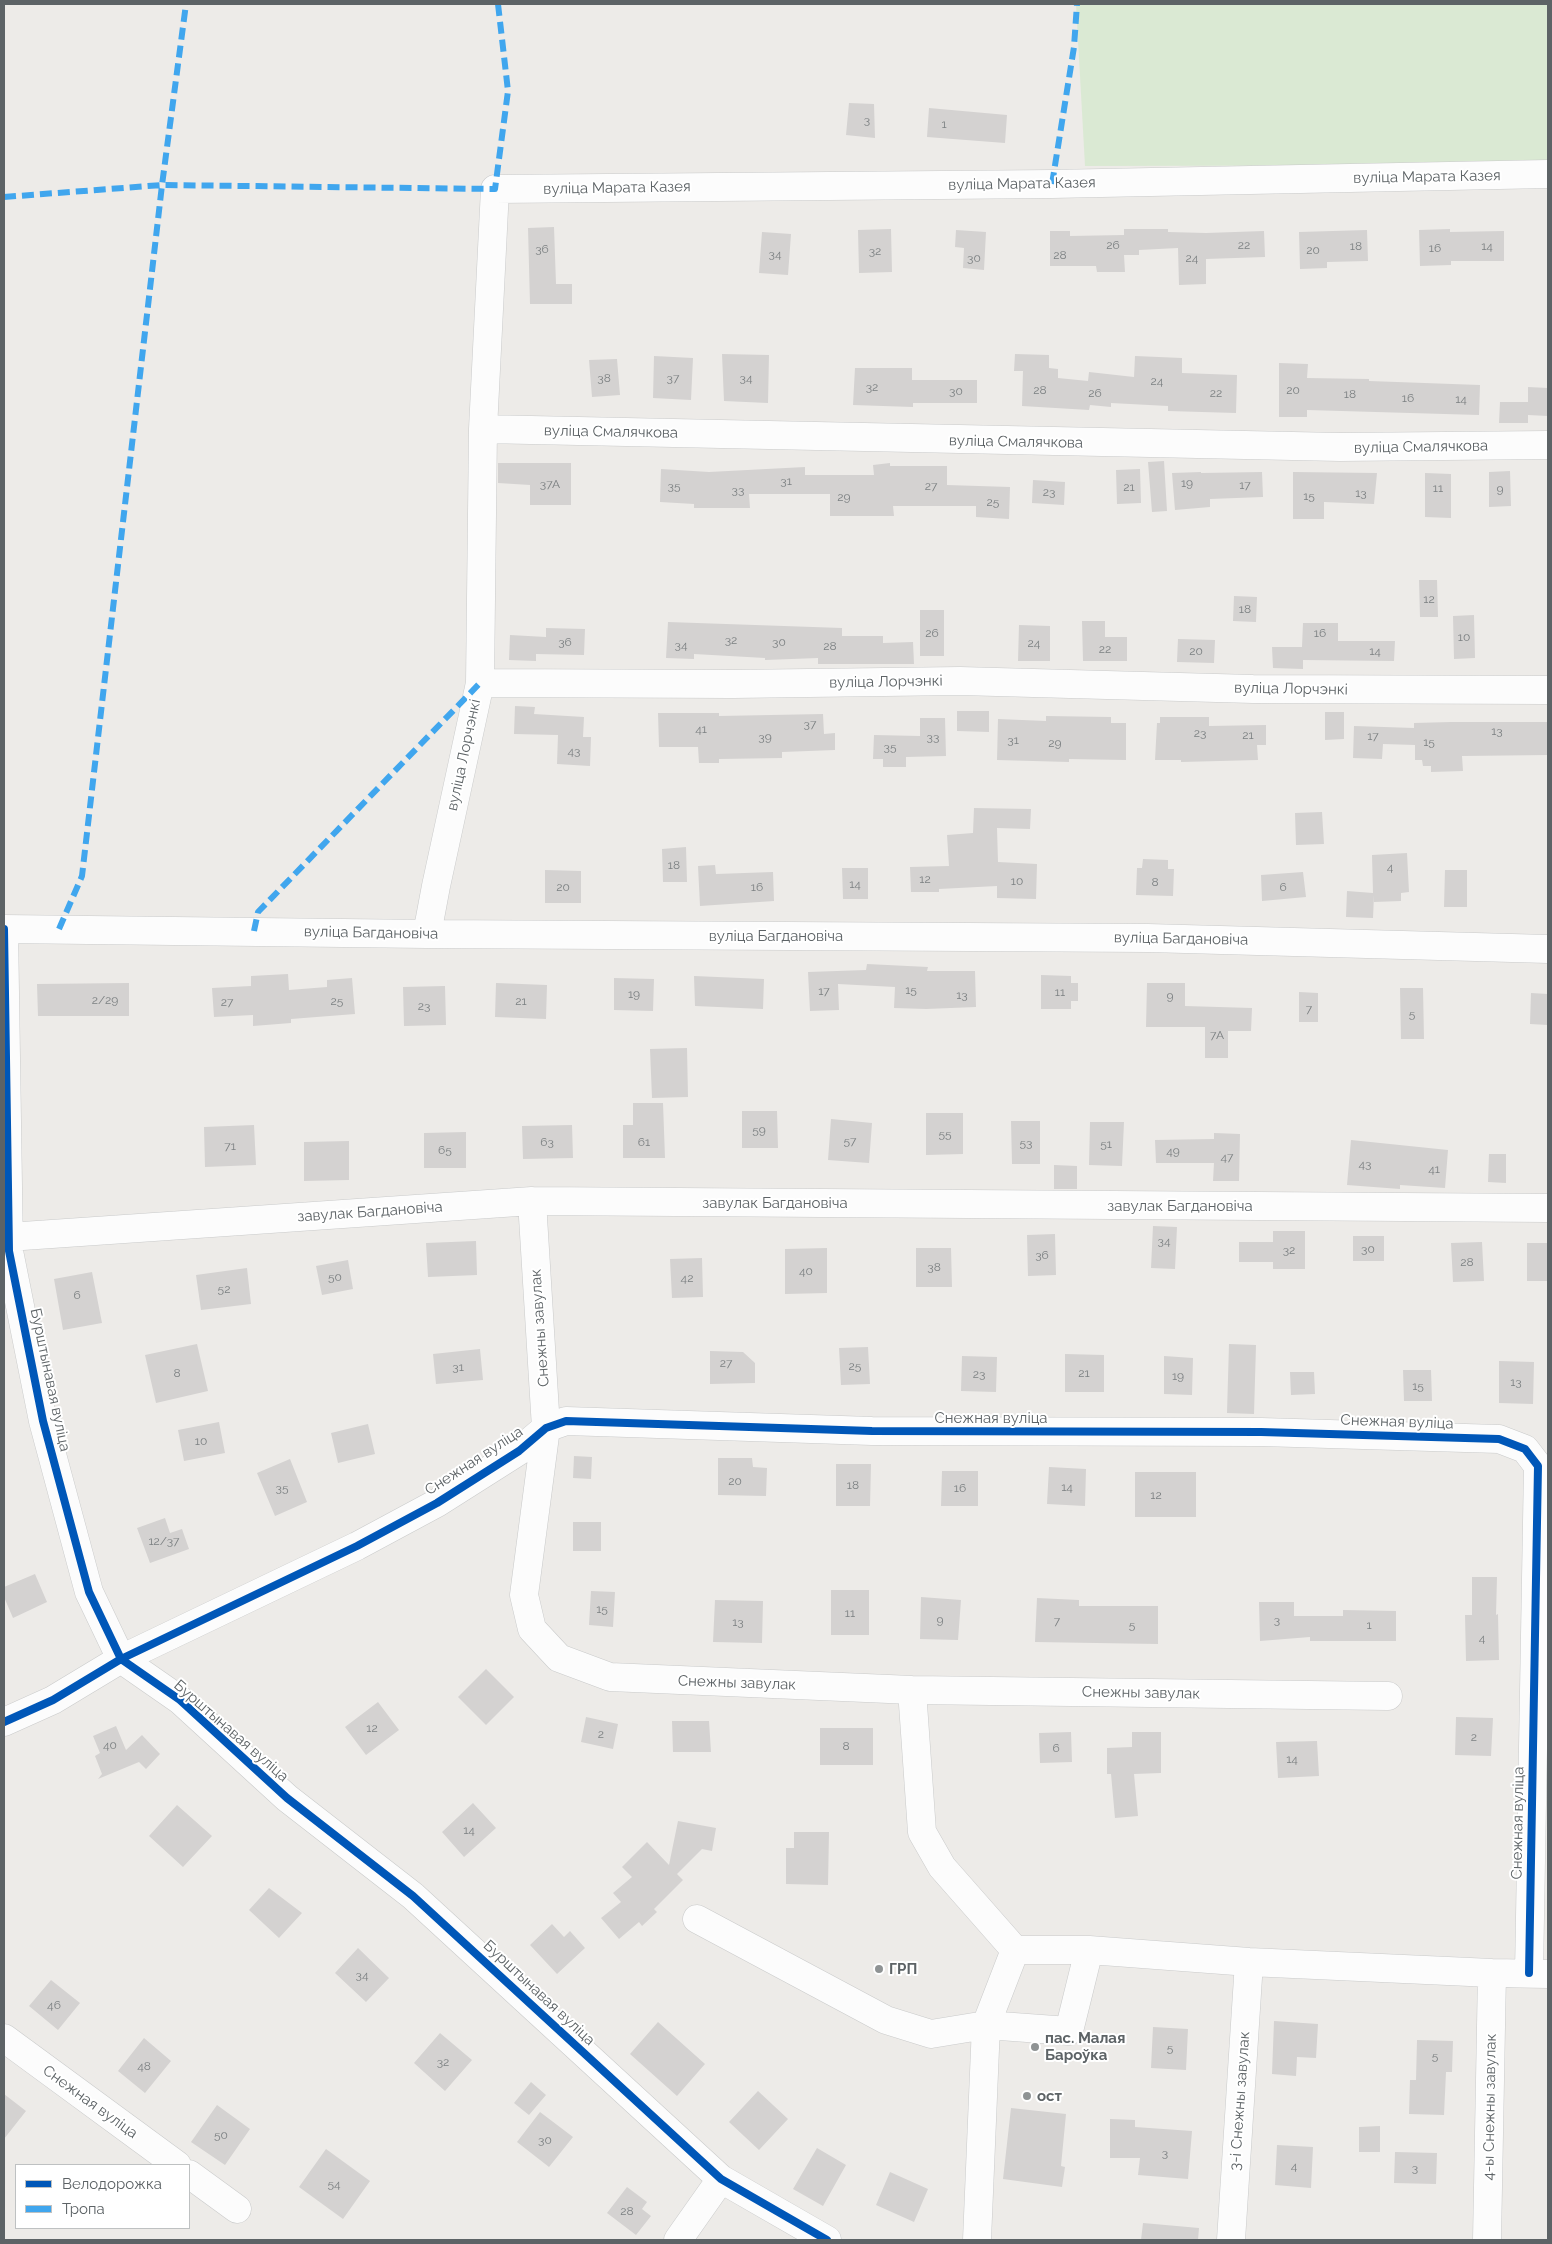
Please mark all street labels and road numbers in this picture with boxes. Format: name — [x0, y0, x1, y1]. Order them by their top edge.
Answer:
street label: вуліца Марата Казея — [1353, 167, 1501, 187]
street label: вуліца Марата Казея — [948, 174, 1096, 194]
street label: вуліца Марата Казея — [543, 178, 691, 198]
street label: вуліца Смалячкова — [544, 422, 678, 442]
street label: вуліца Смалячкова — [949, 432, 1083, 452]
street label: вуліца Смалячкова — [1354, 437, 1488, 457]
street label: вуліца Лорчэнкі — [829, 672, 943, 692]
street label: вуліца Лорчэнкі — [1234, 679, 1348, 699]
street label: вуліца Лорчэнкі — [443, 698, 485, 812]
street label: вуліца Багдановіча — [304, 923, 438, 943]
street label: вуліца Багдановіча — [709, 927, 843, 945]
street label: вуліца Багдановіча — [1114, 929, 1248, 949]
street label: завулак Багдановіча — [702, 1194, 848, 1212]
street label: завулак Багдановіча — [1107, 1197, 1253, 1215]
street label: завулак Багдановіча — [297, 1198, 443, 1226]
street label: Снежны завулак — [527, 1268, 553, 1388]
street label: Бурштынавая вуліца — [26, 1307, 74, 1453]
street label: Снежная вуліца — [934, 1409, 1048, 1427]
street label: Снежная вуліца — [1340, 1411, 1454, 1433]
street label: Снежная вуліца — [422, 1423, 526, 1499]
street label: Снежны завулак — [678, 1672, 796, 1694]
street label: Бурштынавая вуліца — [170, 1676, 292, 1786]
street label: Снежны завулак — [1082, 1683, 1200, 1703]
street label: Снежная вуліца — [1508, 1766, 1528, 1880]
street label: Бурштынавая вуліца — [479, 1937, 599, 2049]
street label: 3-і Снежны завулак — [1226, 2031, 1254, 2171]
street label: 4-ы Снежны завулак — [1480, 2034, 1500, 2180]
street label: Снежная вуліца — [39, 2062, 141, 2142]

